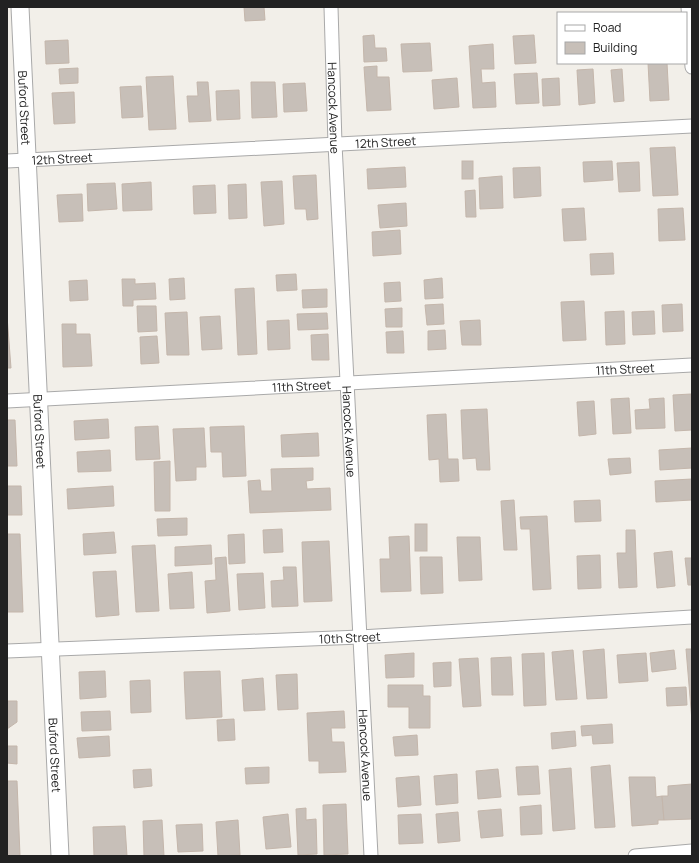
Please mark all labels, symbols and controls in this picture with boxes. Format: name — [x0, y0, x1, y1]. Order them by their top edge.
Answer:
legend — [557, 12, 687, 64]
text: Road — [593, 19, 621, 36]
text: Building — [593, 39, 637, 56]
street label: Hancock Avenue — [324, 62, 344, 154]
street label: Buford Street — [15, 70, 35, 146]
street label: 12th Street — [355, 132, 417, 152]
street label: 12th Street — [31, 148, 93, 168]
street label: 11th Street — [595, 358, 655, 379]
street label: 11th Street — [272, 375, 332, 396]
street label: Hancock Avenue — [339, 385, 360, 478]
street label: Buford Street — [30, 394, 50, 469]
street label: 10th Street — [319, 627, 381, 647]
street label: Hancock Avenue — [355, 709, 377, 801]
street label: Buford Street — [45, 717, 66, 793]

